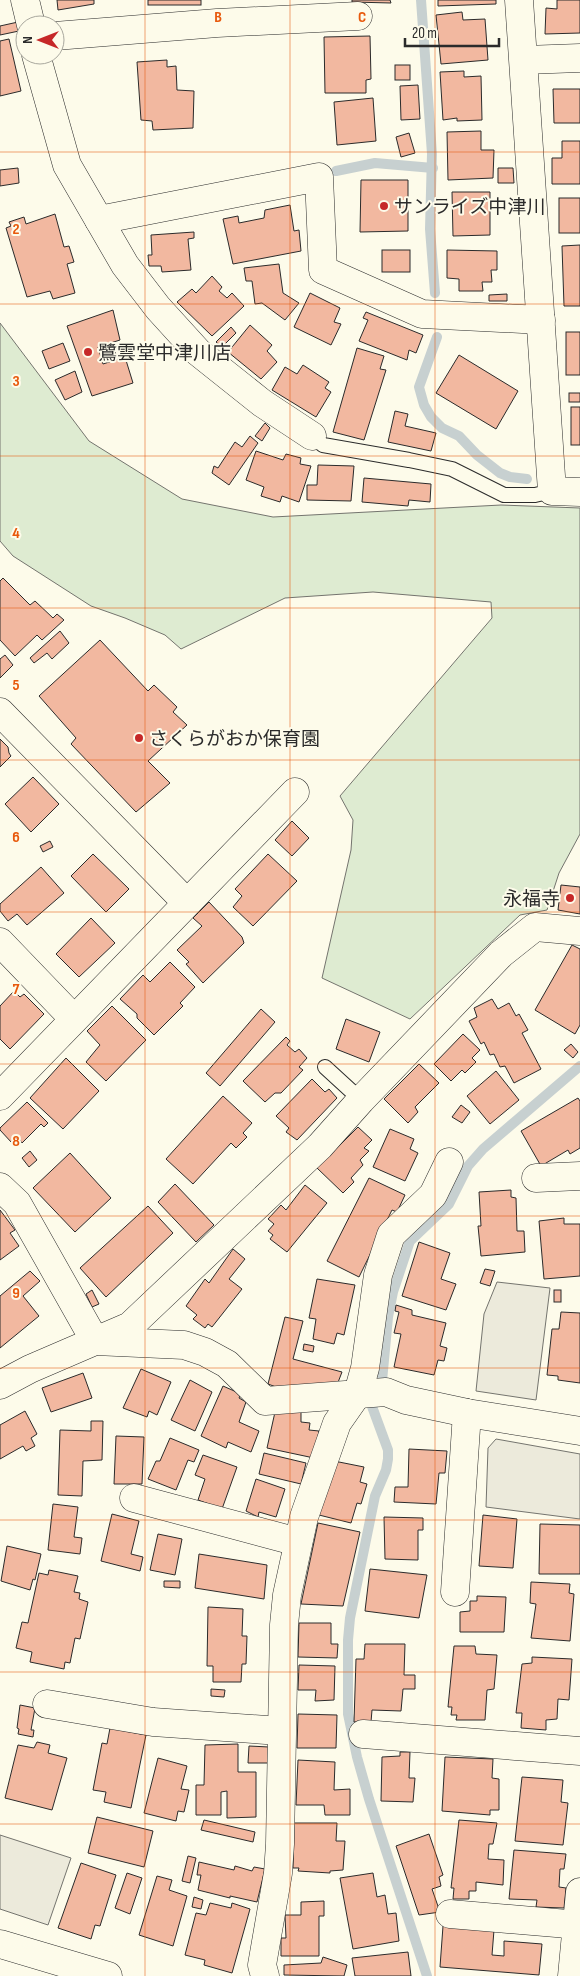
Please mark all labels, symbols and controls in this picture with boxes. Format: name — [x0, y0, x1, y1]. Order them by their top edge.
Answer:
text: B — [214, 8, 222, 27]
text: C — [358, 8, 366, 27]
north arrow — [15, 15, 65, 65]
scale bar — [405, 15, 499, 47]
text: 20 m — [412, 24, 437, 43]
text: N — [19, 36, 36, 44]
place label: サンライズ中津川 — [394, 196, 545, 219]
marker: サンライズ中津川 — [378, 200, 390, 212]
text: 2 — [12, 220, 20, 239]
place label: 鷺雲堂中津川店 — [98, 342, 231, 365]
marker: 鷺雲堂中津川店 — [82, 346, 94, 358]
text: 3 — [12, 372, 20, 391]
text: 4 — [12, 524, 20, 543]
text: 5 — [12, 676, 20, 695]
place label: さくらがおか保育園 — [149, 728, 320, 751]
marker: さくらがおか保育園 — [133, 732, 145, 744]
text: 6 — [12, 828, 20, 847]
place label: 永福寺 — [503, 888, 560, 911]
marker: 永福寺 — [564, 892, 576, 904]
text: 7 — [13, 980, 20, 999]
text: 8 — [12, 1132, 20, 1151]
text: 9 — [12, 1284, 20, 1303]

